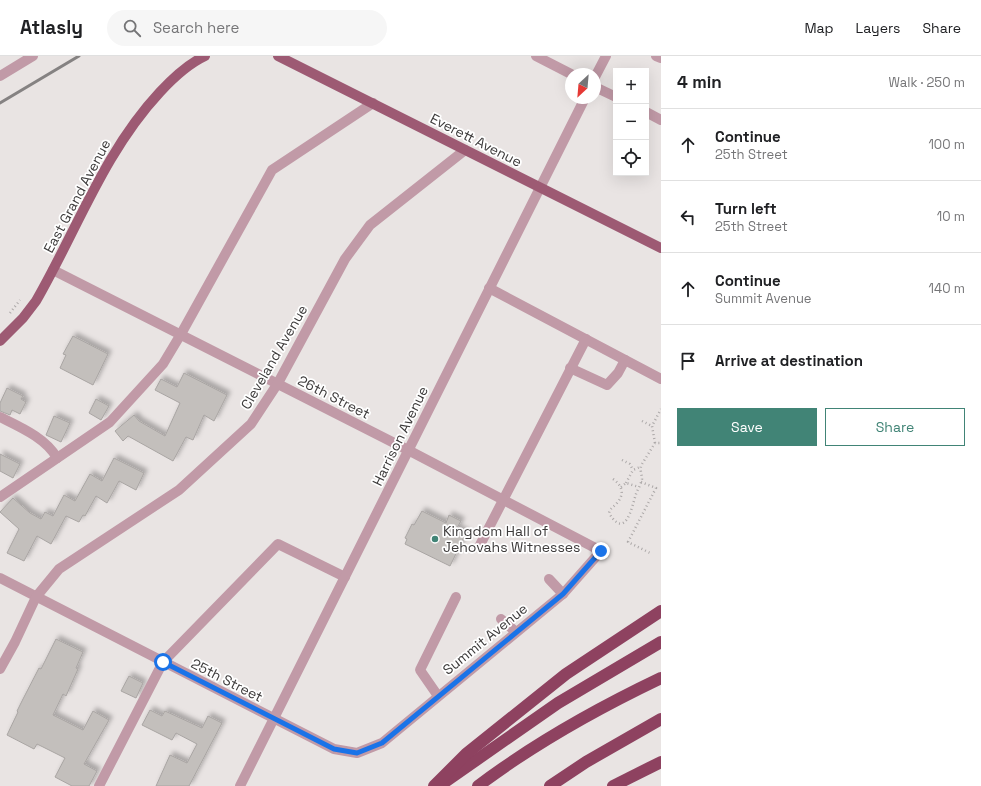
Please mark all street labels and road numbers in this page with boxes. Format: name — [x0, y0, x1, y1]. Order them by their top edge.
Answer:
street label: Everett Avenue — [427, 109, 525, 171]
street label: East Grand Avenue — [39, 136, 115, 256]
street label: Cleveland Avenue — [237, 301, 311, 413]
street label: 26th Street — [295, 371, 373, 423]
street label: Harrison Avenue — [368, 383, 432, 489]
street label: Summit Avenue — [439, 599, 531, 679]
street label: 25th Street — [188, 654, 266, 706]

